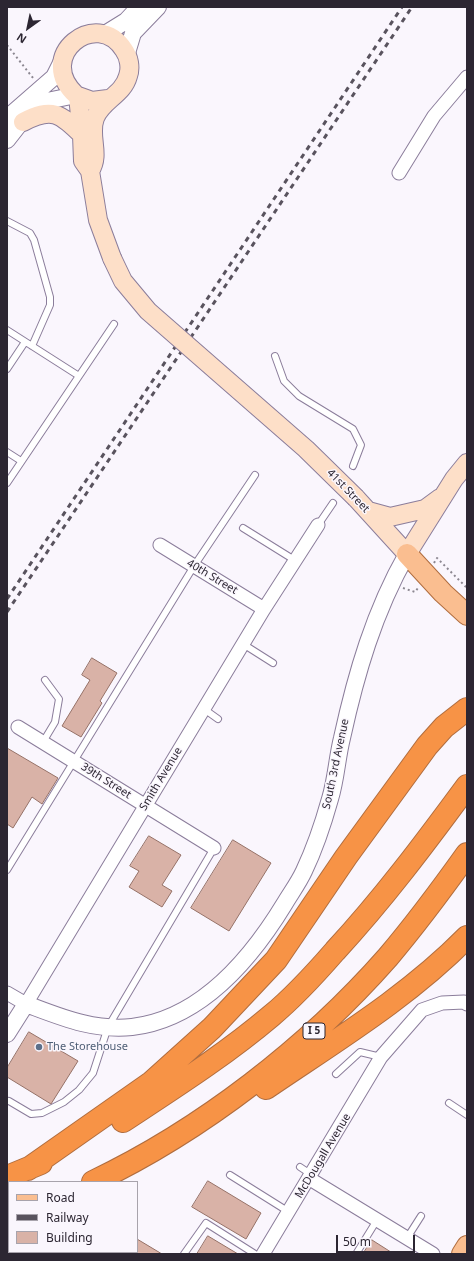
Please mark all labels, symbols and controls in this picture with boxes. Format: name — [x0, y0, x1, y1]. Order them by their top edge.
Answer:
north arrow — [8, 8, 48, 48]
text: N — [13, 30, 29, 47]
street label: 41st Street — [324, 466, 372, 516]
street label: 40th Street — [184, 557, 240, 597]
street label: South 3rd Avenue — [320, 718, 352, 810]
street label: Smith Avenue — [137, 745, 185, 813]
street label: 39th Street — [78, 760, 134, 802]
road number: I 5 — [303, 1023, 325, 1039]
place label: The Storehouse — [47, 1040, 128, 1054]
marker: The Storehouse — [34, 1042, 44, 1052]
street label: McDougall Avenue — [292, 1111, 354, 1201]
legend — [8, 1181, 138, 1253]
text: Road — [46, 1189, 75, 1206]
text: Railway — [46, 1209, 89, 1226]
scale bar — [338, 1227, 417, 1253]
text: Building — [46, 1229, 93, 1246]
text: 50 m — [343, 1233, 371, 1250]

